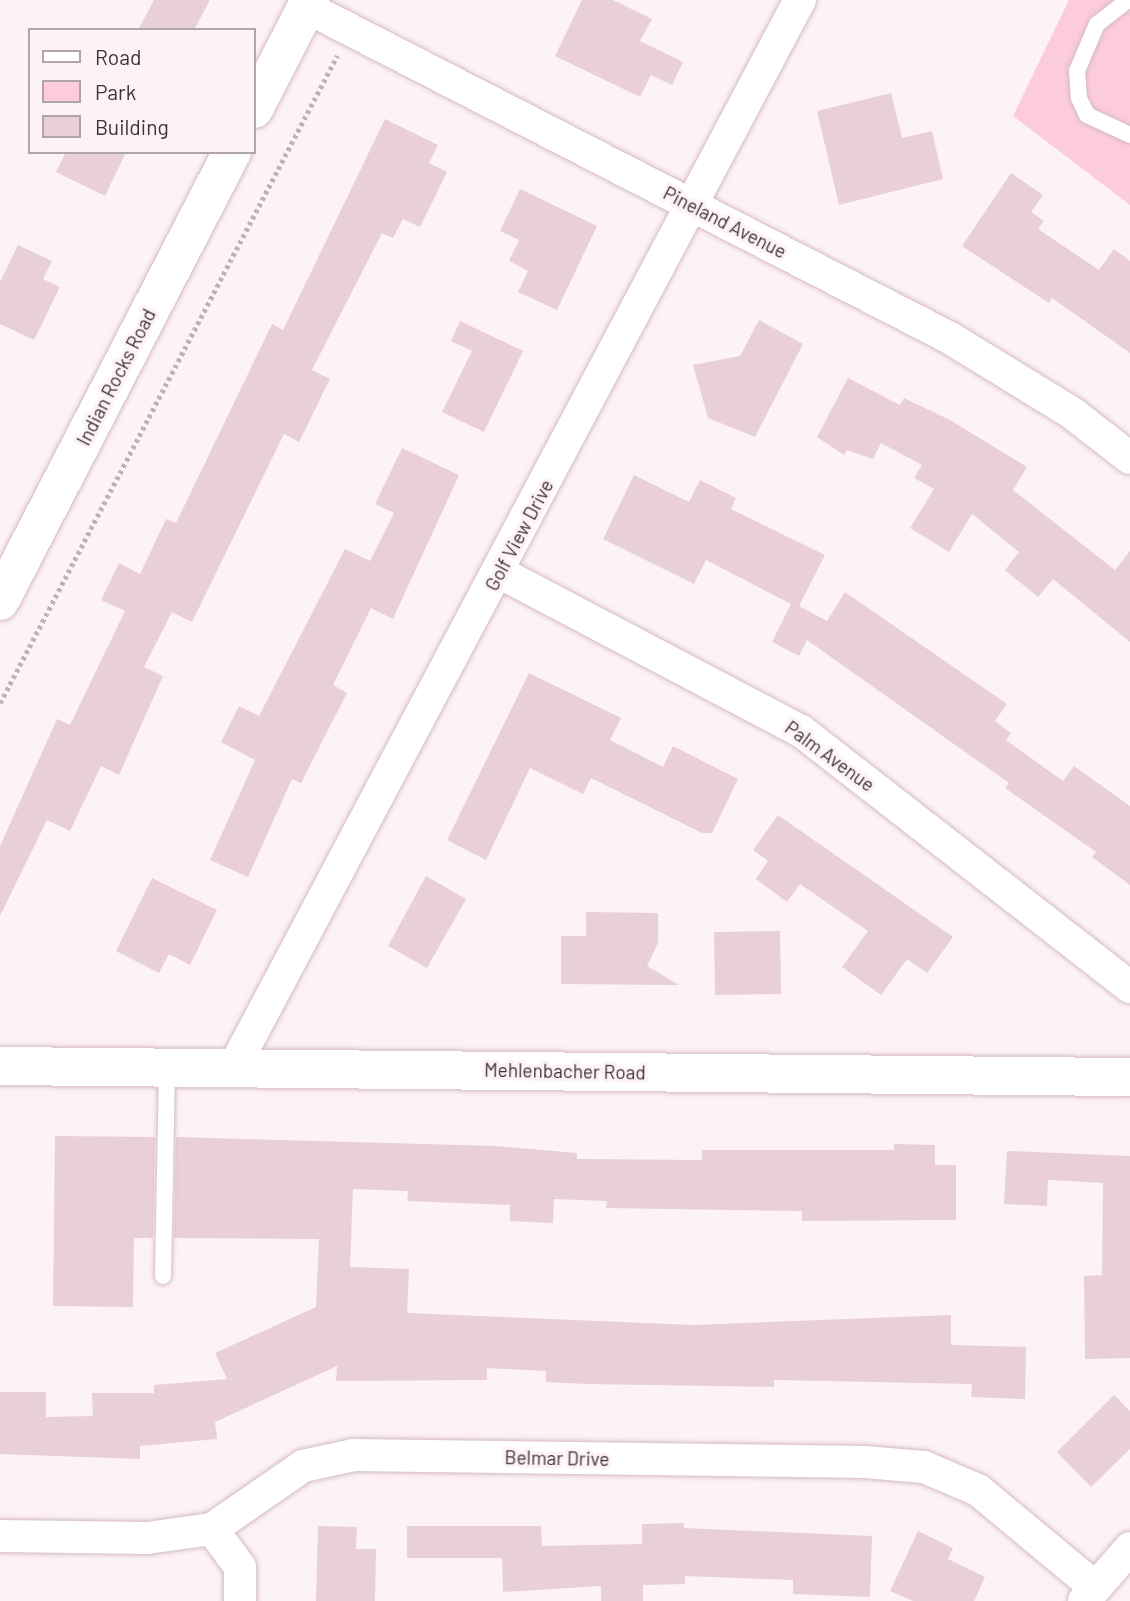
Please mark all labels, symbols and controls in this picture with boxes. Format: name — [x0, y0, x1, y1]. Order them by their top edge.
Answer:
legend — [28, 28, 256, 154]
text: Road — [95, 44, 141, 69]
text: Park — [95, 79, 136, 104]
text: Building — [95, 114, 169, 139]
street label: Pineland Avenue — [660, 181, 790, 263]
street label: Indian Rocks Road — [72, 305, 160, 449]
street label: Golf View Drive — [480, 475, 558, 595]
street label: Palm Avenue — [781, 716, 879, 796]
street label: Mehlenbacher Road — [484, 1058, 646, 1084]
street label: Belmar Drive — [504, 1446, 610, 1470]

